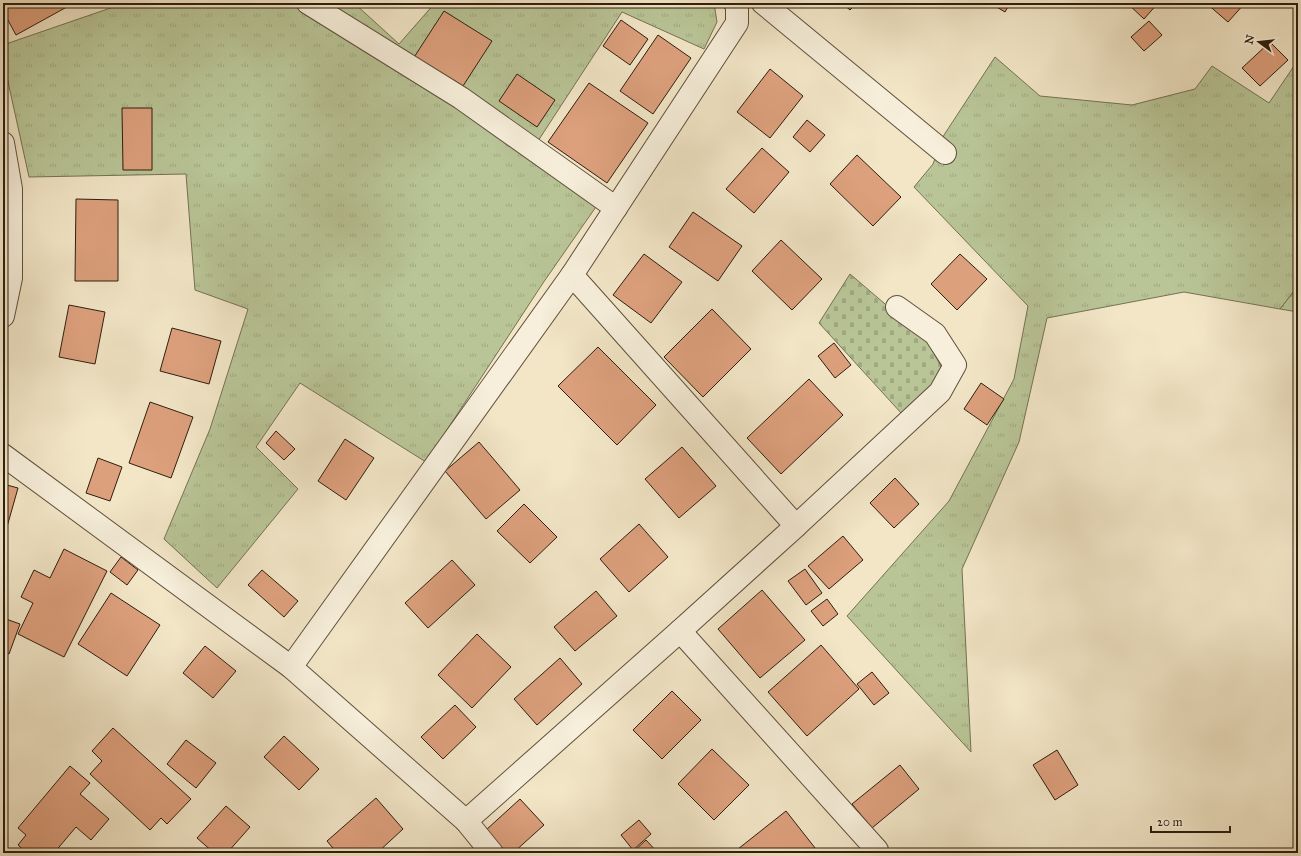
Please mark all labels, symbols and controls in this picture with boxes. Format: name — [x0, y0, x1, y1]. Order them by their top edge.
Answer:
north arrow — [1239, 22, 1279, 62]
text: N — [1242, 33, 1257, 46]
scale bar — [1151, 808, 1230, 834]
text: 20 m — [1157, 815, 1183, 829]

